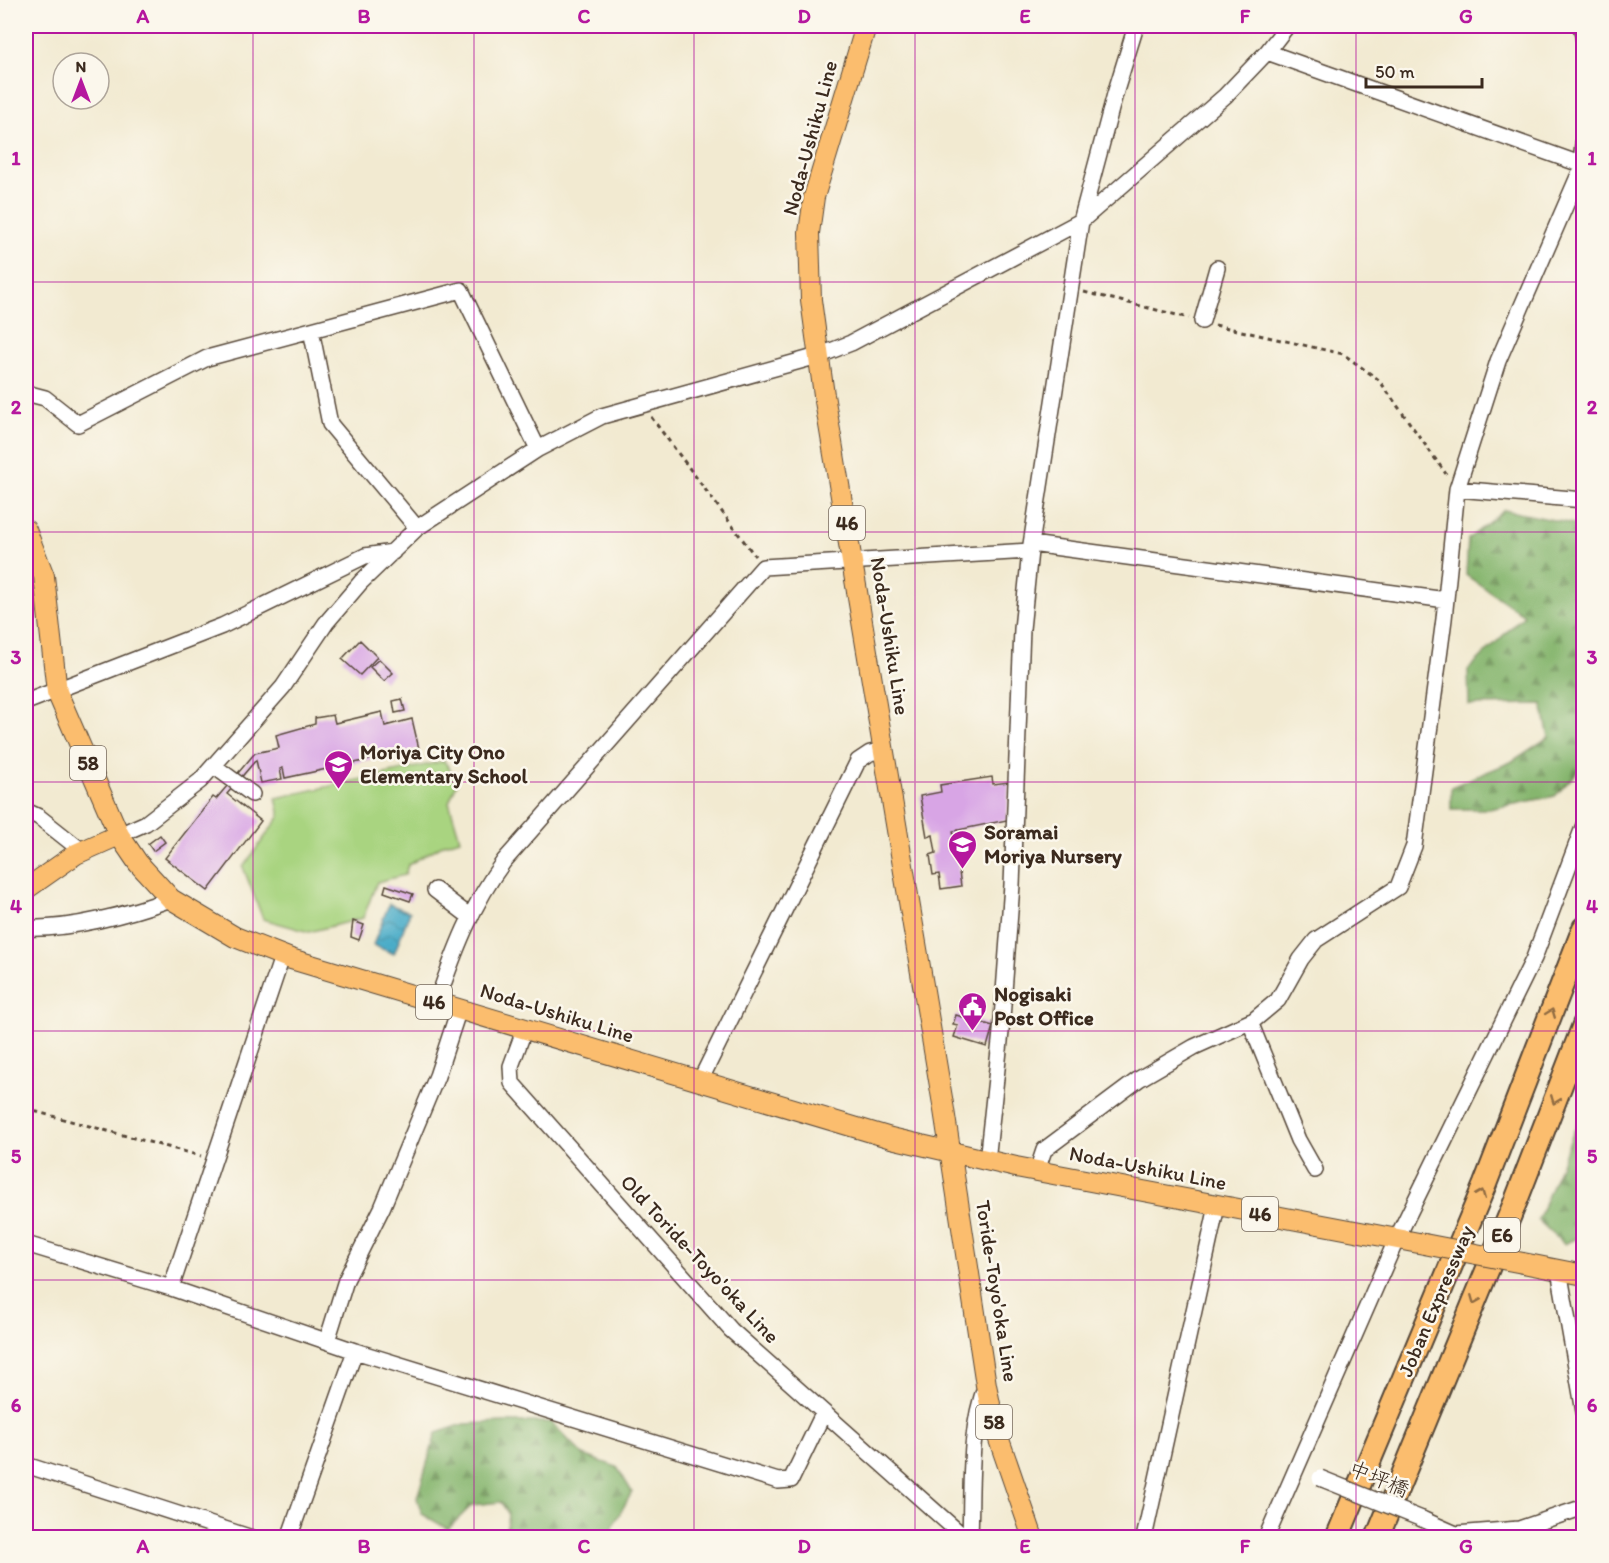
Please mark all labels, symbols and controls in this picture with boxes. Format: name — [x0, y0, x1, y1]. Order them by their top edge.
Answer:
text: A — [136, 4, 150, 28]
text: B — [358, 4, 371, 28]
text: C — [578, 4, 591, 28]
text: D — [797, 4, 811, 28]
text: E — [1019, 4, 1031, 28]
text: F — [1240, 4, 1251, 28]
text: G — [1459, 4, 1473, 28]
north arrow — [51, 51, 111, 111]
scale bar — [1366, 51, 1482, 89]
text: N — [76, 57, 86, 76]
street label: Noda-Ushiku Line — [777, 58, 842, 218]
text: 50 m — [1375, 61, 1415, 83]
text: 1 — [11, 146, 21, 170]
text: 1 — [1587, 146, 1597, 170]
text: 2 — [11, 395, 22, 419]
text: 2 — [1587, 395, 1598, 419]
road number: 46 — [829, 506, 865, 540]
street label: Noda-Ushiku Line — [866, 555, 915, 717]
text: 3 — [11, 645, 22, 669]
text: 3 — [1587, 645, 1598, 669]
place label: Moriya City Ono Elementary School — [360, 739, 529, 789]
road number: 58 — [70, 746, 106, 780]
school or university icon: Moriya City Ono Elementary School — [323, 748, 355, 790]
place label: Soramai Moriya Nursery — [984, 819, 1123, 869]
school or university icon: Soramai Moriya Nursery — [947, 828, 979, 870]
text: 4 — [10, 894, 22, 918]
text: 4 — [1586, 894, 1598, 918]
street label: Noda-Ushiku Line — [477, 977, 637, 1048]
place label: Nogisaki Post Office — [994, 981, 1094, 1030]
road number: 46 — [416, 985, 452, 1019]
public building icon: Nogisaki Post Office — [957, 990, 989, 1032]
one-way arrow — [1544, 1008, 1556, 1019]
one-way arrow — [1550, 1093, 1562, 1104]
street label: Noda-Ushiku Line — [1067, 1140, 1229, 1195]
text: 5 — [11, 1144, 22, 1168]
text: 5 — [1587, 1144, 1598, 1168]
street label: Old Toride-Toyo'oka Line — [616, 1169, 785, 1348]
one-way arrow — [1474, 1190, 1486, 1201]
road number: 46 — [1242, 1197, 1278, 1231]
street label: Toride-Toyo'oka Line — [971, 1198, 1024, 1383]
road number: E6 — [1484, 1218, 1520, 1252]
street label: Joban Expressway — [1392, 1221, 1479, 1380]
one-way arrow — [1470, 1294, 1482, 1305]
text: 6 — [11, 1393, 22, 1417]
text: 6 — [1587, 1393, 1598, 1417]
road number: 58 — [976, 1405, 1012, 1439]
street label: 中坪橋 — [1345, 1455, 1413, 1502]
text: A — [136, 1534, 150, 1558]
text: B — [358, 1534, 371, 1558]
text: C — [578, 1534, 591, 1558]
text: D — [797, 1534, 811, 1558]
text: E — [1019, 1534, 1031, 1558]
text: F — [1240, 1534, 1251, 1558]
text: G — [1459, 1534, 1473, 1558]

